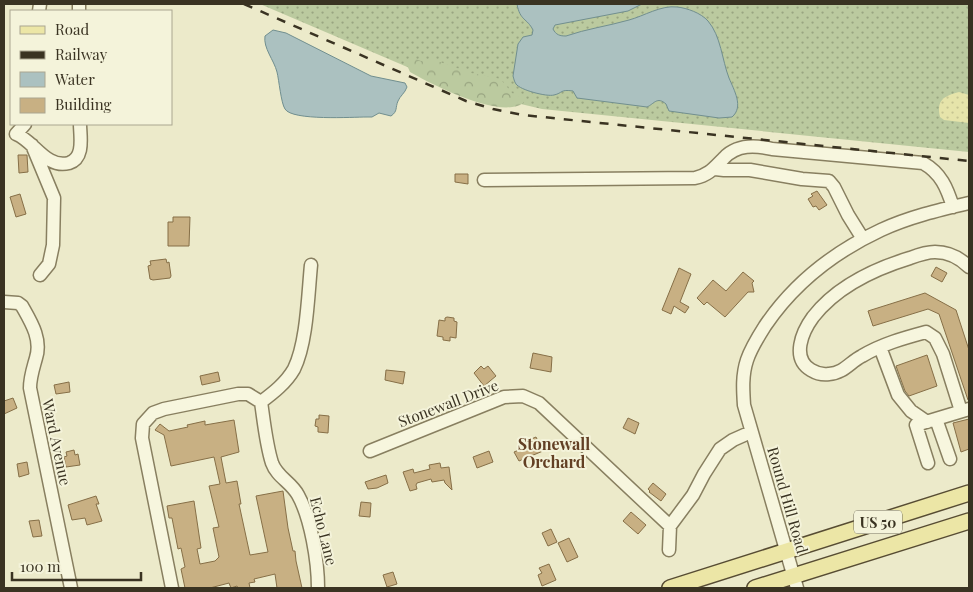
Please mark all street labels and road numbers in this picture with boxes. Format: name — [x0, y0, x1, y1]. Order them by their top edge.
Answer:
street label: Stonewall Drive — [395, 375, 501, 431]
street label: Ward Avenue — [38, 396, 76, 487]
street label: Round Hill Road — [763, 444, 813, 556]
street label: Echo Lane — [306, 495, 342, 567]
road number: US 50 — [854, 511, 902, 534]

